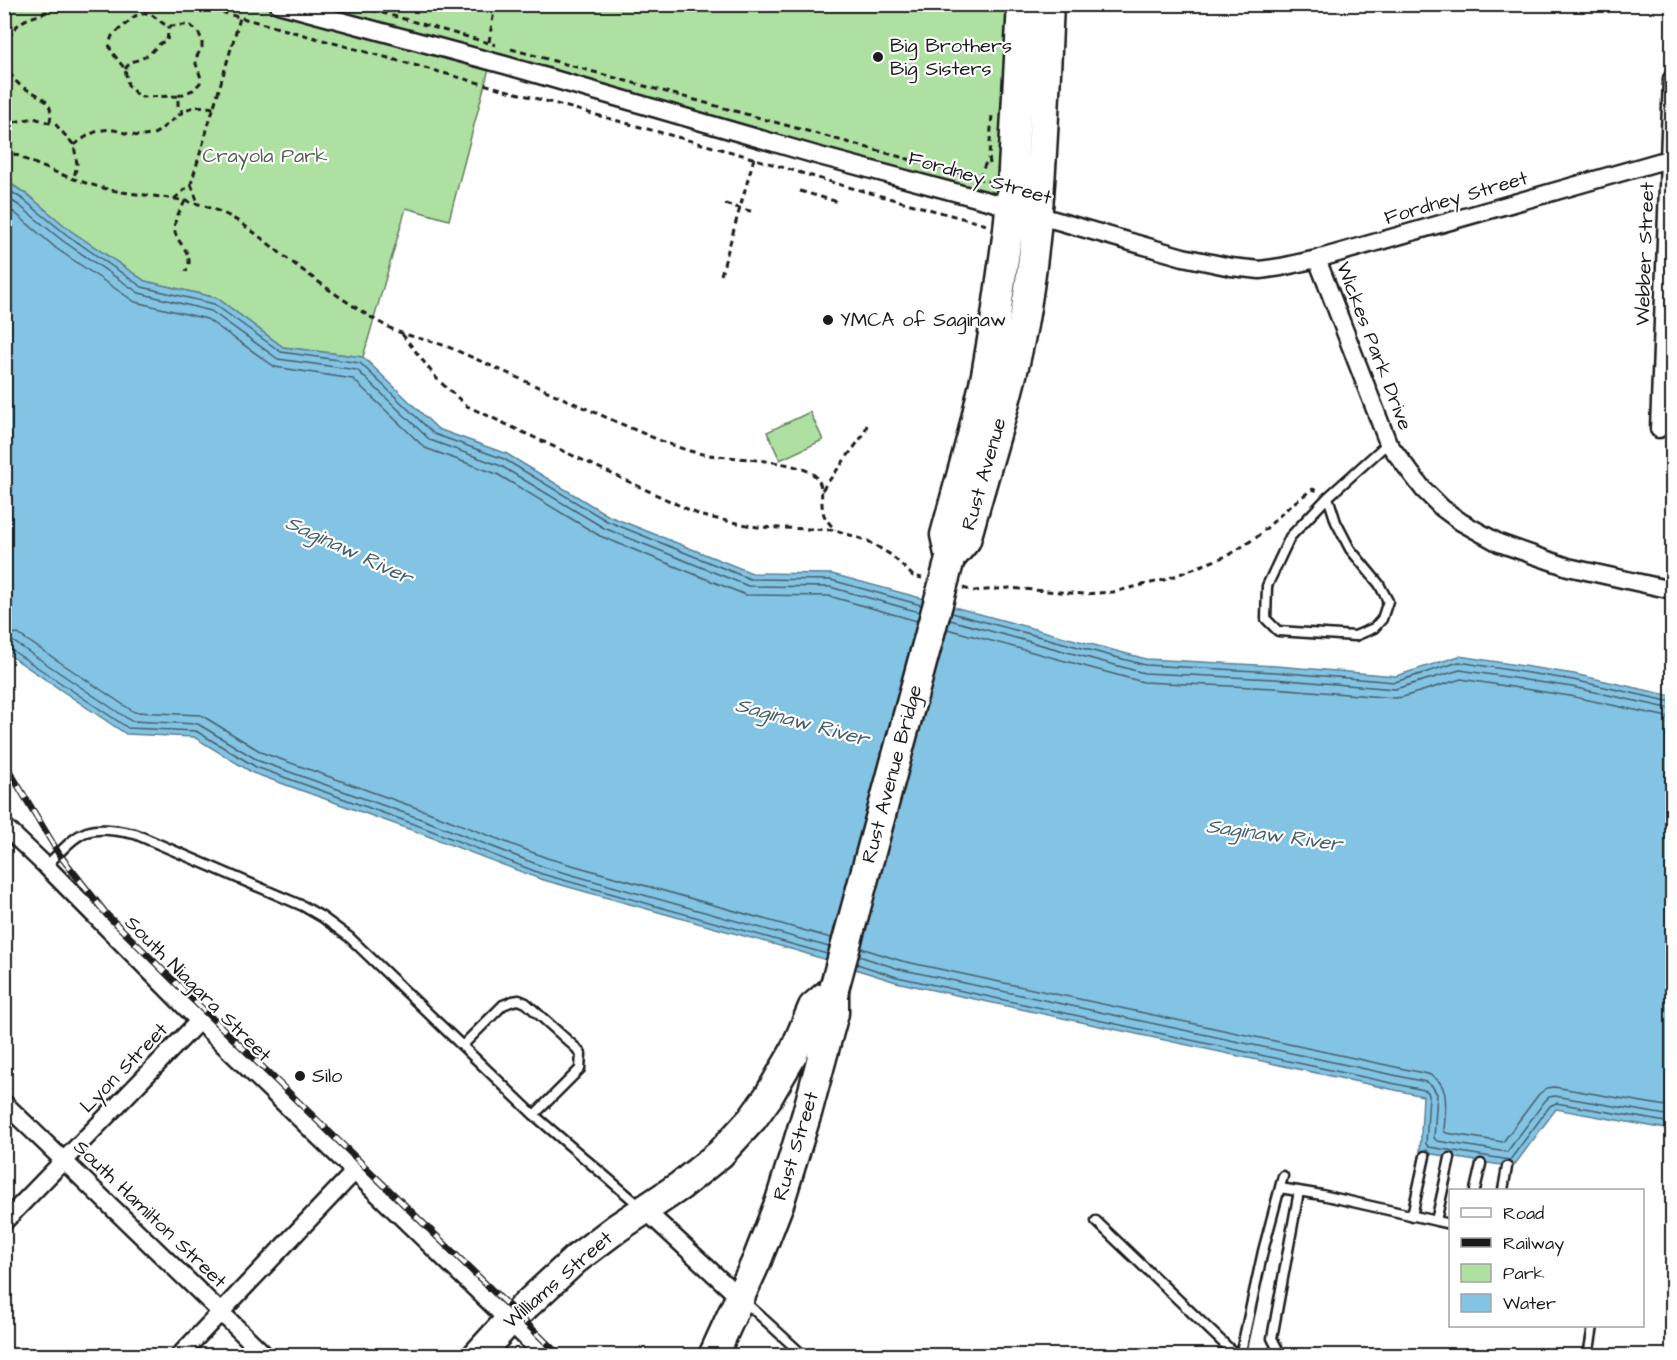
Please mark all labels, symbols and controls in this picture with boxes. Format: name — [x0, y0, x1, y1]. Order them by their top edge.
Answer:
place label: Big Brothers Big Sisters — [890, 32, 1012, 84]
marker: Big Brothers Big Sisters — [871, 50, 885, 64]
park label: Crayola Park — [202, 142, 328, 171]
street label: Fordney Street — [905, 144, 1055, 213]
street label: Fordney Street — [1381, 164, 1531, 233]
street label: Webber Street — [1629, 182, 1661, 326]
street label: Wickes Park Drive — [1329, 258, 1419, 434]
place label: YMCA of Saginaw — [840, 306, 1006, 335]
marker: YMCA of Saginaw — [821, 313, 835, 327]
street label: Rust Avenue — [955, 414, 1013, 533]
water label: Saginaw River — [280, 508, 419, 594]
street label: Rust Avenue Bridge — [855, 682, 930, 866]
water label: Saginaw River — [732, 690, 874, 755]
water label: Saginaw River — [1204, 811, 1346, 860]
street label: South Niagara Street — [118, 909, 278, 1069]
street label: Lyon Street — [74, 1017, 175, 1120]
place label: Silo — [312, 1062, 342, 1090]
marker: Silo — [293, 1069, 307, 1083]
street label: Rust Street — [766, 1088, 826, 1204]
street label: South Hamilton Street — [67, 1133, 233, 1295]
legend — [1449, 1189, 1644, 1327]
text: Road — [1503, 1201, 1544, 1226]
street label: Williams Street — [497, 1225, 619, 1335]
text: Railway — [1503, 1231, 1564, 1257]
text: Park — [1503, 1261, 1545, 1286]
text: Water — [1503, 1291, 1556, 1316]

